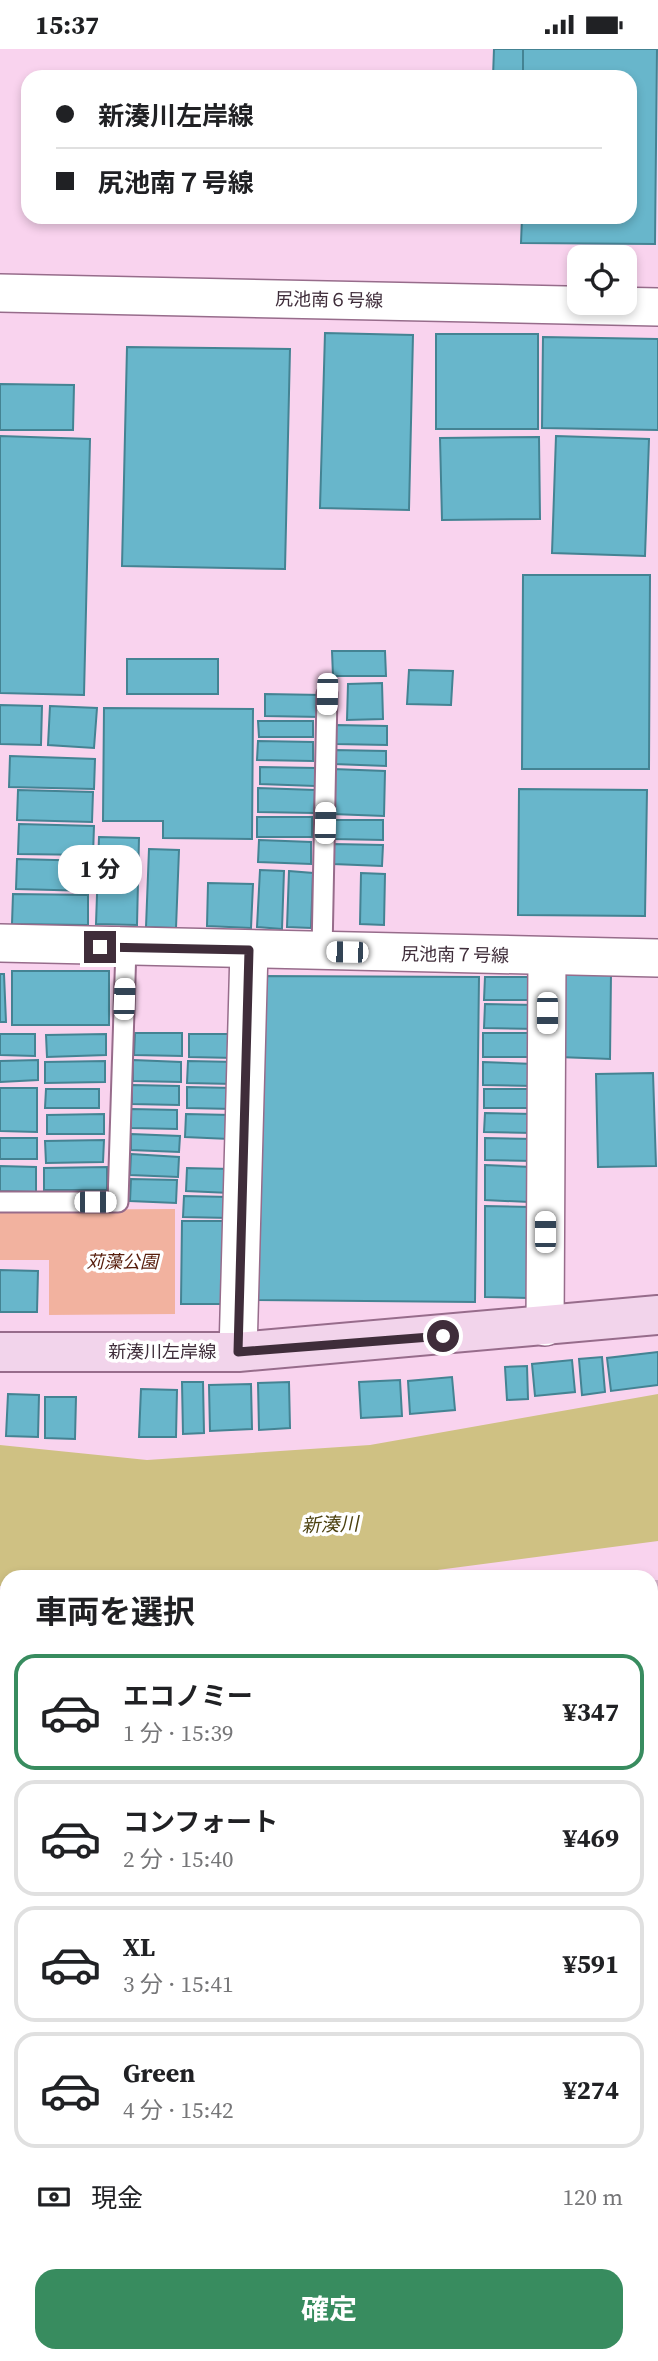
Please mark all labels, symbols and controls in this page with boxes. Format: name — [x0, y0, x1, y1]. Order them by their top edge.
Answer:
text: 15:37 — [35, 7, 99, 43]
text: 新湊川左岸線 — [98, 98, 254, 134]
text: 尻池南７号線 — [98, 165, 254, 201]
map controls — [567, 245, 637, 315]
button: locate — [567, 245, 637, 315]
street label: 尻池南６号線 — [275, 286, 383, 313]
car — [317, 673, 338, 715]
car — [315, 802, 336, 844]
callout: 1 分 — [58, 845, 142, 895]
text: 1 分 — [80, 853, 120, 885]
route end — [84, 931, 116, 963]
car — [326, 941, 369, 963]
street label: 尻池南７号線 — [401, 941, 509, 968]
car — [113, 978, 136, 1020]
car — [537, 992, 558, 1034]
car — [75, 1192, 117, 1213]
car — [535, 1211, 556, 1253]
park label: 苅藻公園 — [86, 1249, 161, 1274]
route start — [427, 1320, 459, 1352]
street label: 新湊川左岸線 — [108, 1339, 216, 1364]
water label: 新湊川 — [301, 1510, 361, 1538]
text: 車両を選択 — [35, 1590, 195, 1634]
text: エコノミー — [123, 1678, 253, 1714]
icon: car — [39, 1681, 102, 1744]
text: ¥347 — [563, 1694, 619, 1730]
text: 1 分 · 15:39 — [123, 1717, 233, 1749]
text: コンフォート — [123, 1804, 278, 1840]
icon: car — [39, 1807, 102, 1870]
text: ¥469 — [563, 1820, 619, 1856]
text: 2 分 · 15:40 — [123, 1843, 233, 1875]
text: XL — [123, 1929, 155, 1965]
icon: car — [39, 1933, 102, 1996]
text: ¥591 — [563, 1946, 619, 1982]
text: 3 分 · 15:41 — [123, 1968, 233, 2000]
text: Green — [123, 2055, 195, 2091]
icon: car — [39, 2059, 102, 2122]
text: ¥274 — [563, 2072, 619, 2108]
text: 4 分 · 15:42 — [123, 2094, 233, 2126]
icon: cash — [35, 2178, 73, 2216]
text: 現金 — [91, 2180, 143, 2216]
text: 120 m — [562, 2181, 623, 2213]
button: 確定 — [35, 2269, 623, 2349]

